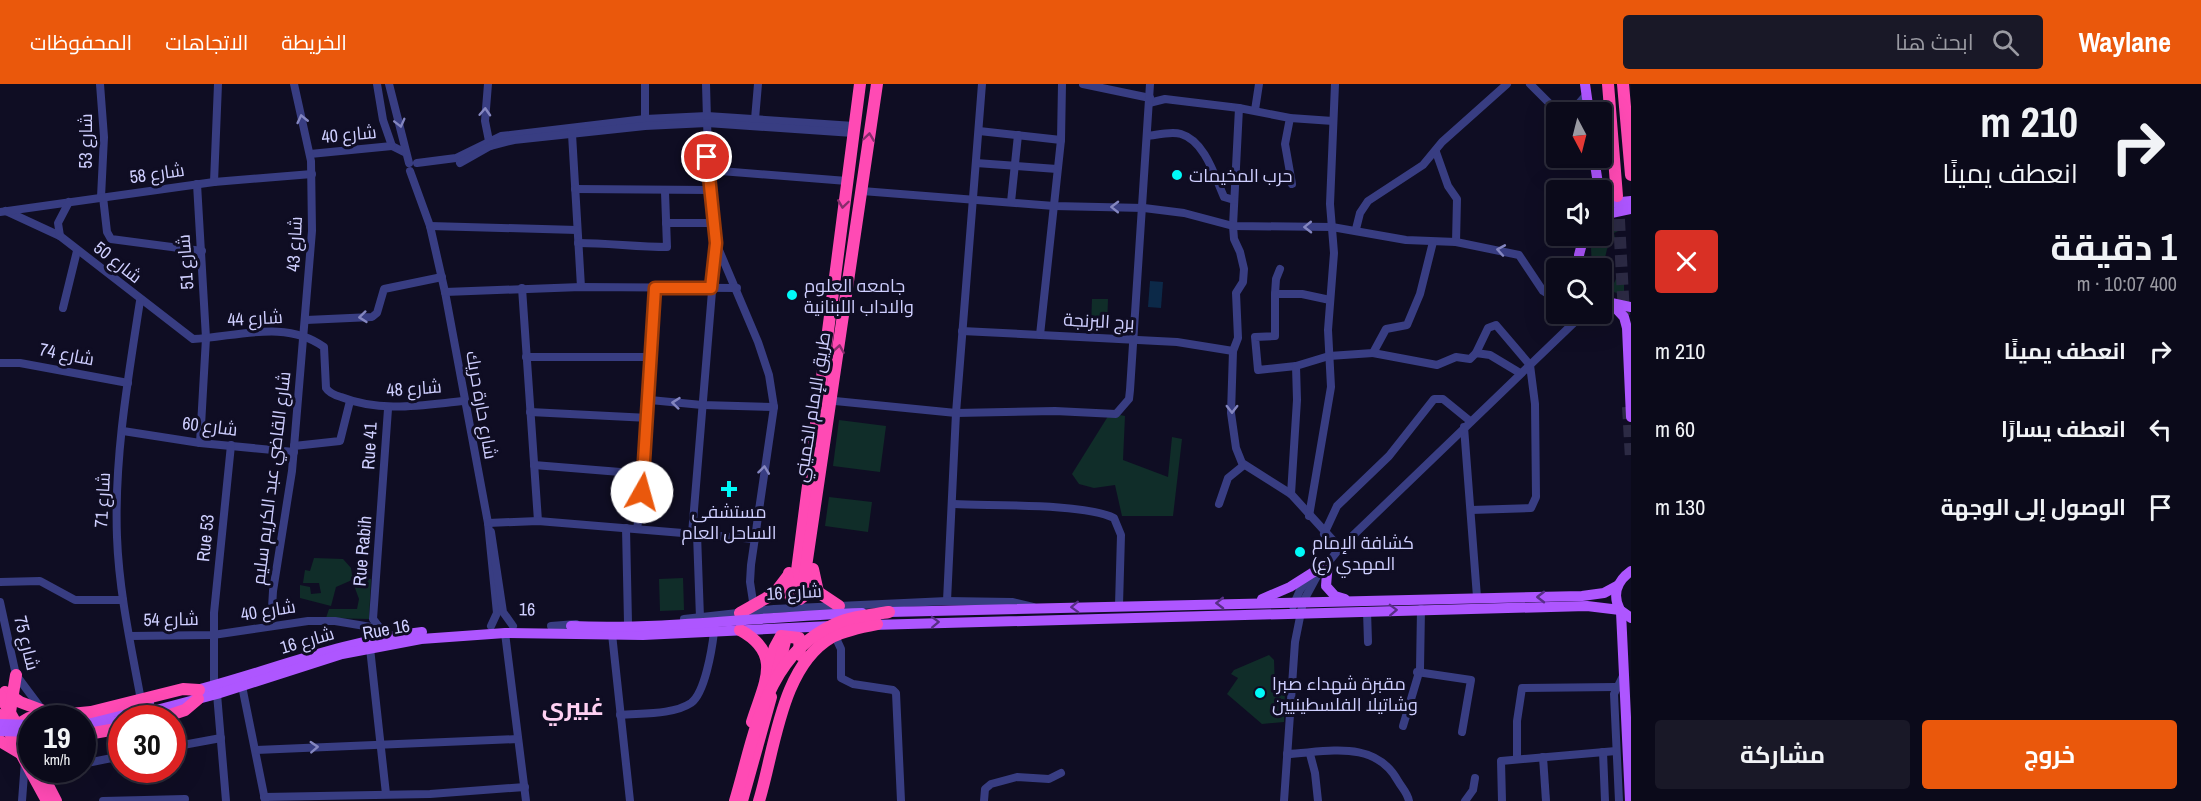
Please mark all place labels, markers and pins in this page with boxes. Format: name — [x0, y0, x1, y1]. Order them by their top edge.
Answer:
pin — [681, 131, 732, 182]
place label: حرب المخيمات — [1189, 163, 1292, 188]
marker: حرب المخيمات — [1170, 168, 1184, 182]
place label: جامعه العلوم والاداب اللبنانية — [804, 273, 914, 319]
marker: جامعه العلوم والاداب اللبنانية — [785, 288, 799, 302]
marker: مستشفى الساحل العام — [720, 480, 738, 498]
place label: مستشفى الساحل العام — [681, 499, 777, 545]
place label: كشافة الإمام المهدي (ع) — [1312, 530, 1414, 578]
marker: كشافة الإمام المهدي (ع) — [1293, 545, 1307, 559]
place label: مقبرة شهداء صبرا وشاتيلا الفلسطينيين — [1272, 671, 1418, 717]
marker: مقبرة شهداء صبرا وشاتيلا الفلسطينيين — [1253, 686, 1267, 700]

